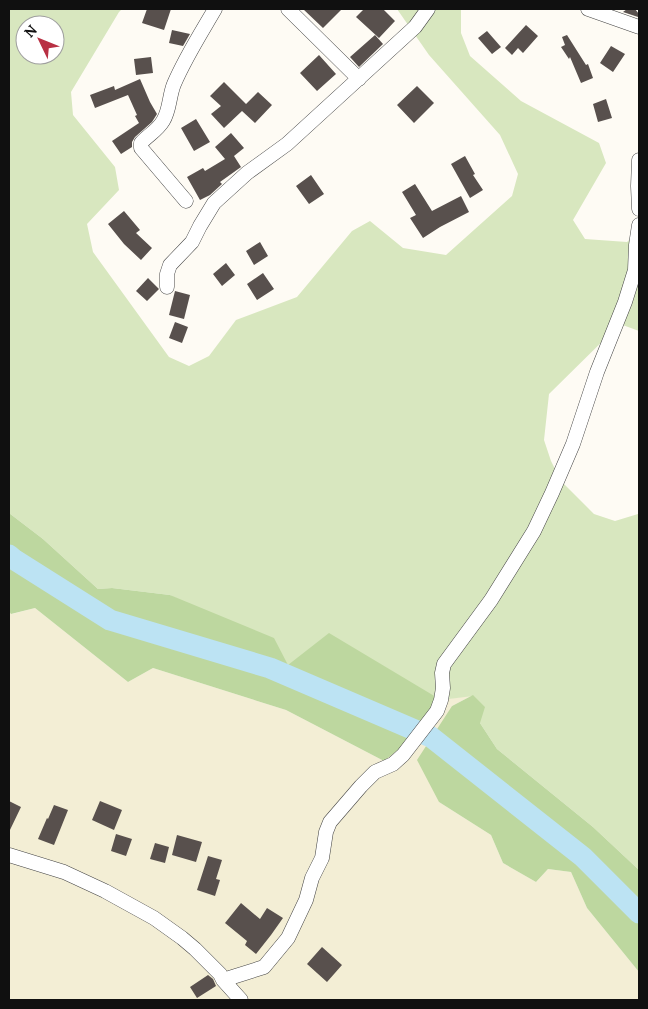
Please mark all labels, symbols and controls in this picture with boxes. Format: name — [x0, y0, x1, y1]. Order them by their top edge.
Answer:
north arrow — [15, 15, 65, 65]
text: N — [20, 21, 41, 41]

